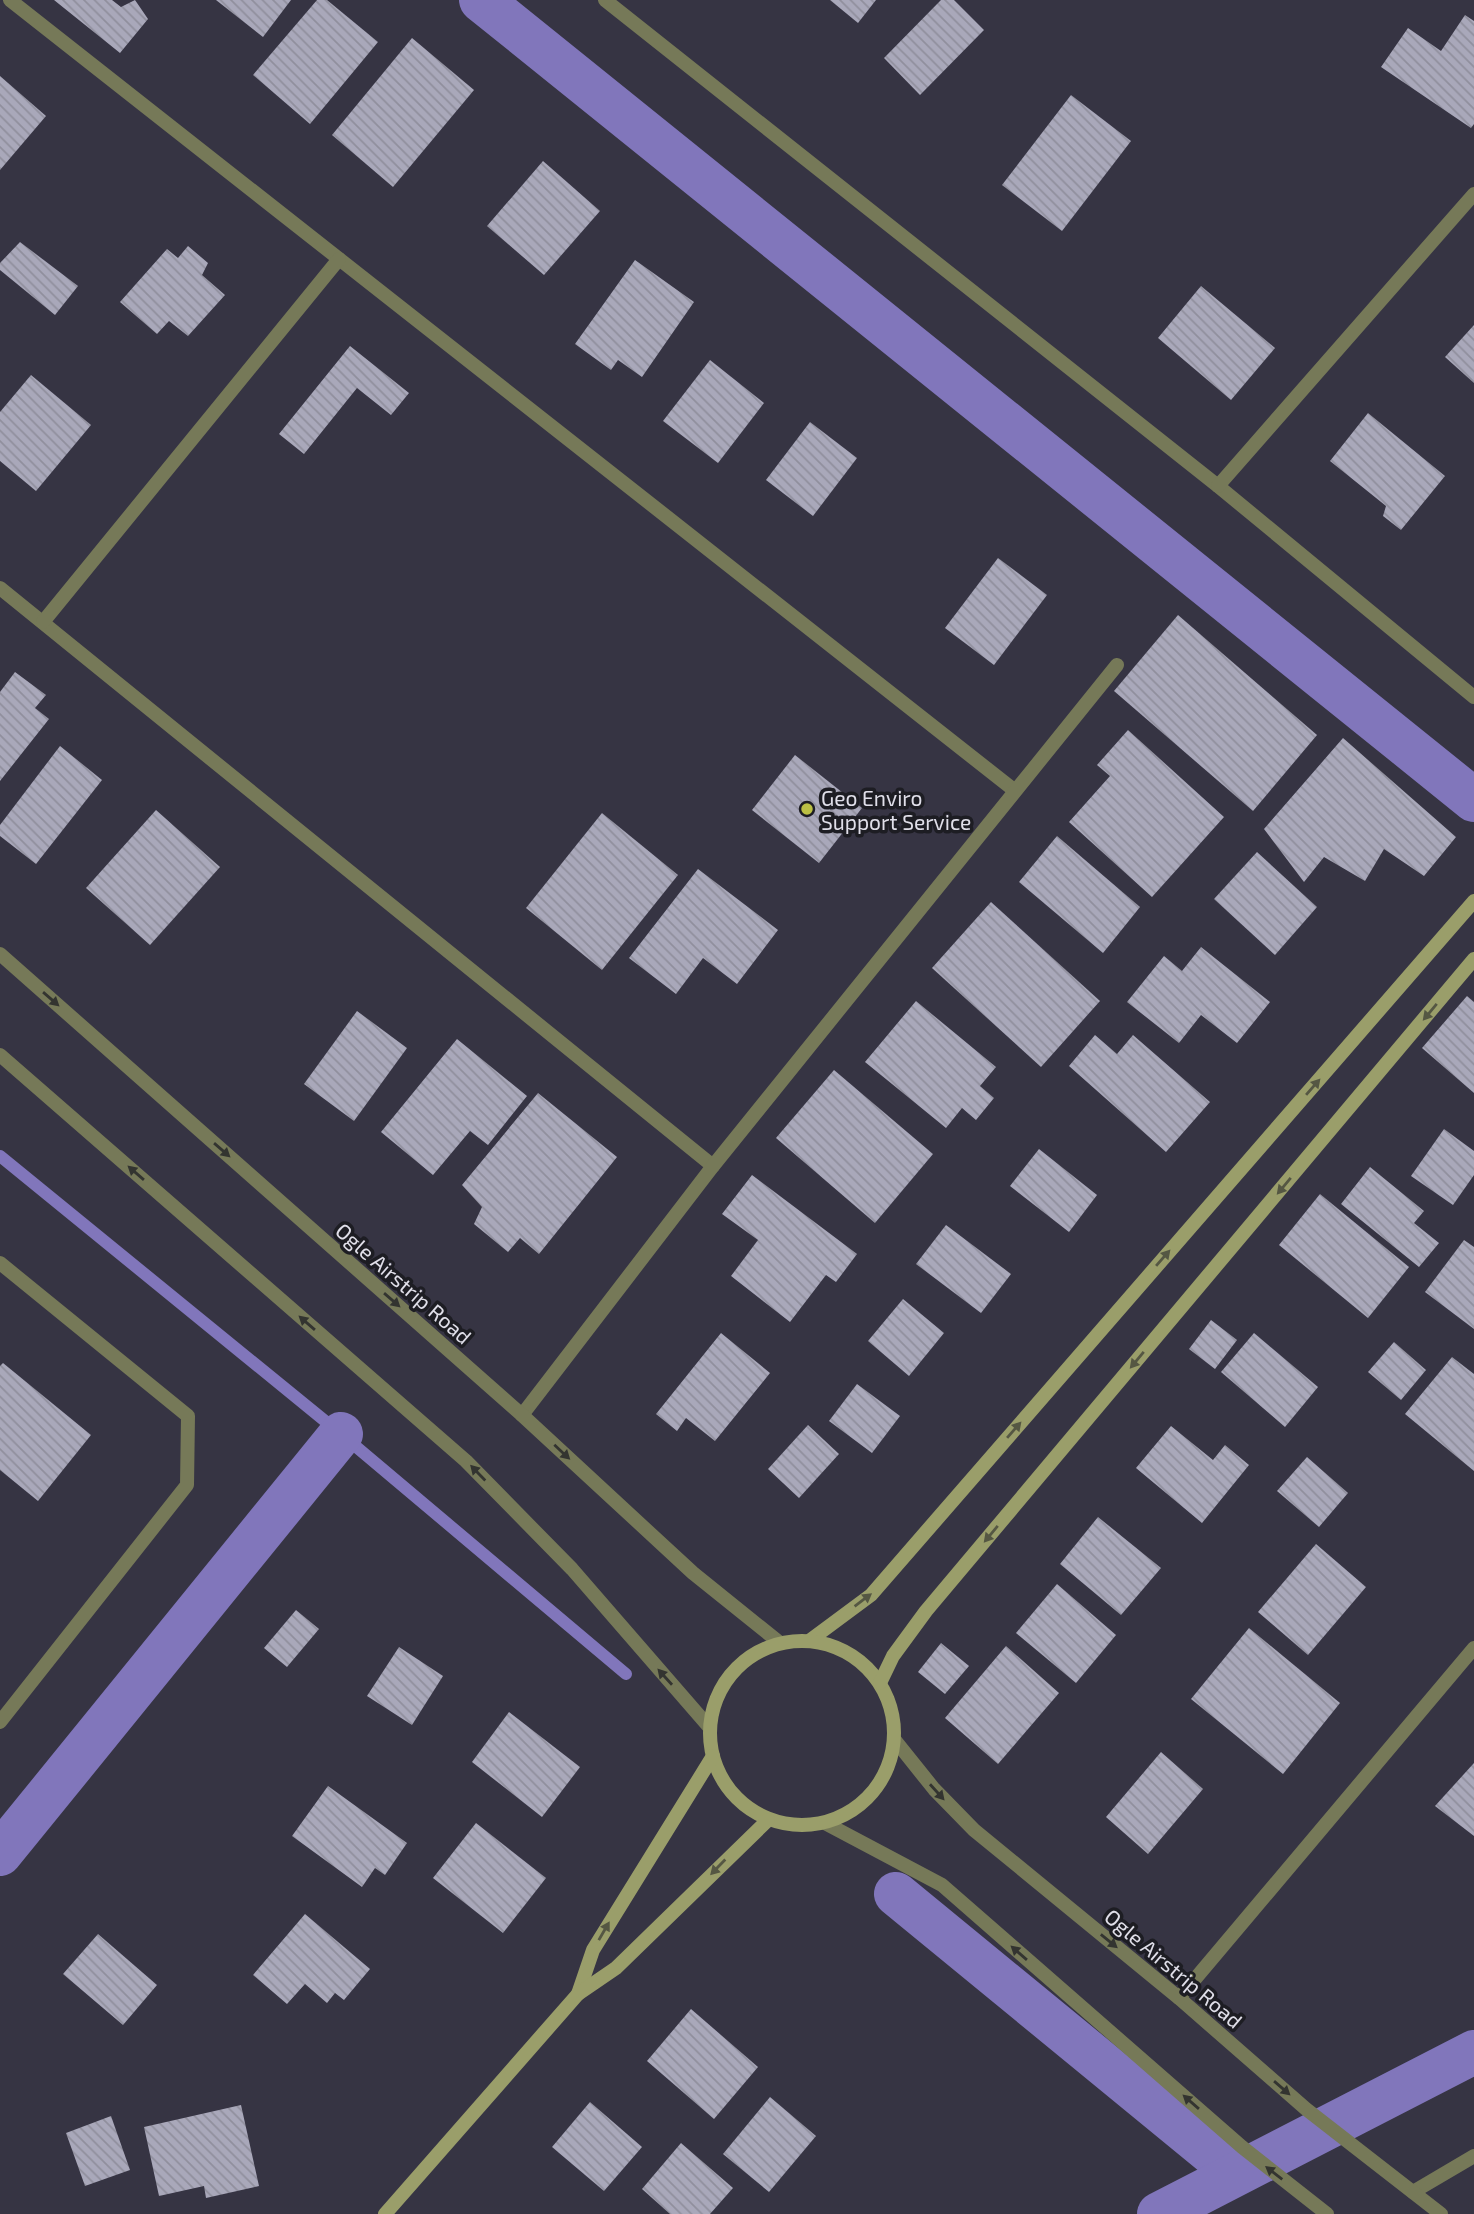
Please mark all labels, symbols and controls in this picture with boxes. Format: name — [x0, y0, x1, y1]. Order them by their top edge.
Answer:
place label: Geo Enviro Support Service — [821, 785, 971, 834]
marker: Geo Enviro Support Service — [799, 801, 815, 817]
one-way arrow — [42, 991, 60, 1007]
one-way arrow — [1423, 1003, 1438, 1020]
one-way arrow — [1305, 1078, 1320, 1095]
one-way arrow — [213, 1141, 230, 1157]
one-way arrow — [127, 1165, 145, 1181]
one-way arrow — [1277, 1177, 1292, 1194]
street label: Ogle Airstrip Road — [331, 1217, 477, 1349]
one-way arrow — [1155, 1250, 1170, 1267]
one-way arrow — [383, 1292, 401, 1308]
one-way arrow — [299, 1316, 316, 1331]
one-way arrow — [1129, 1351, 1145, 1369]
one-way arrow — [1006, 1421, 1022, 1439]
one-way arrow — [553, 1443, 570, 1459]
one-way arrow — [470, 1465, 486, 1481]
one-way arrow — [983, 1525, 999, 1543]
one-way arrow — [854, 1593, 872, 1608]
one-way arrow — [657, 1669, 673, 1686]
one-way arrow — [929, 1783, 945, 1800]
one-way arrow — [710, 1858, 727, 1875]
street label: Ogle Airstrip Road — [1100, 1903, 1248, 2033]
one-way arrow — [598, 1922, 610, 1941]
one-way arrow — [1100, 1933, 1118, 1948]
one-way arrow — [1011, 1945, 1028, 1961]
one-way arrow — [1274, 2080, 1291, 2095]
one-way arrow — [1182, 2094, 1200, 2110]
one-way arrow — [1266, 2165, 1284, 2180]

